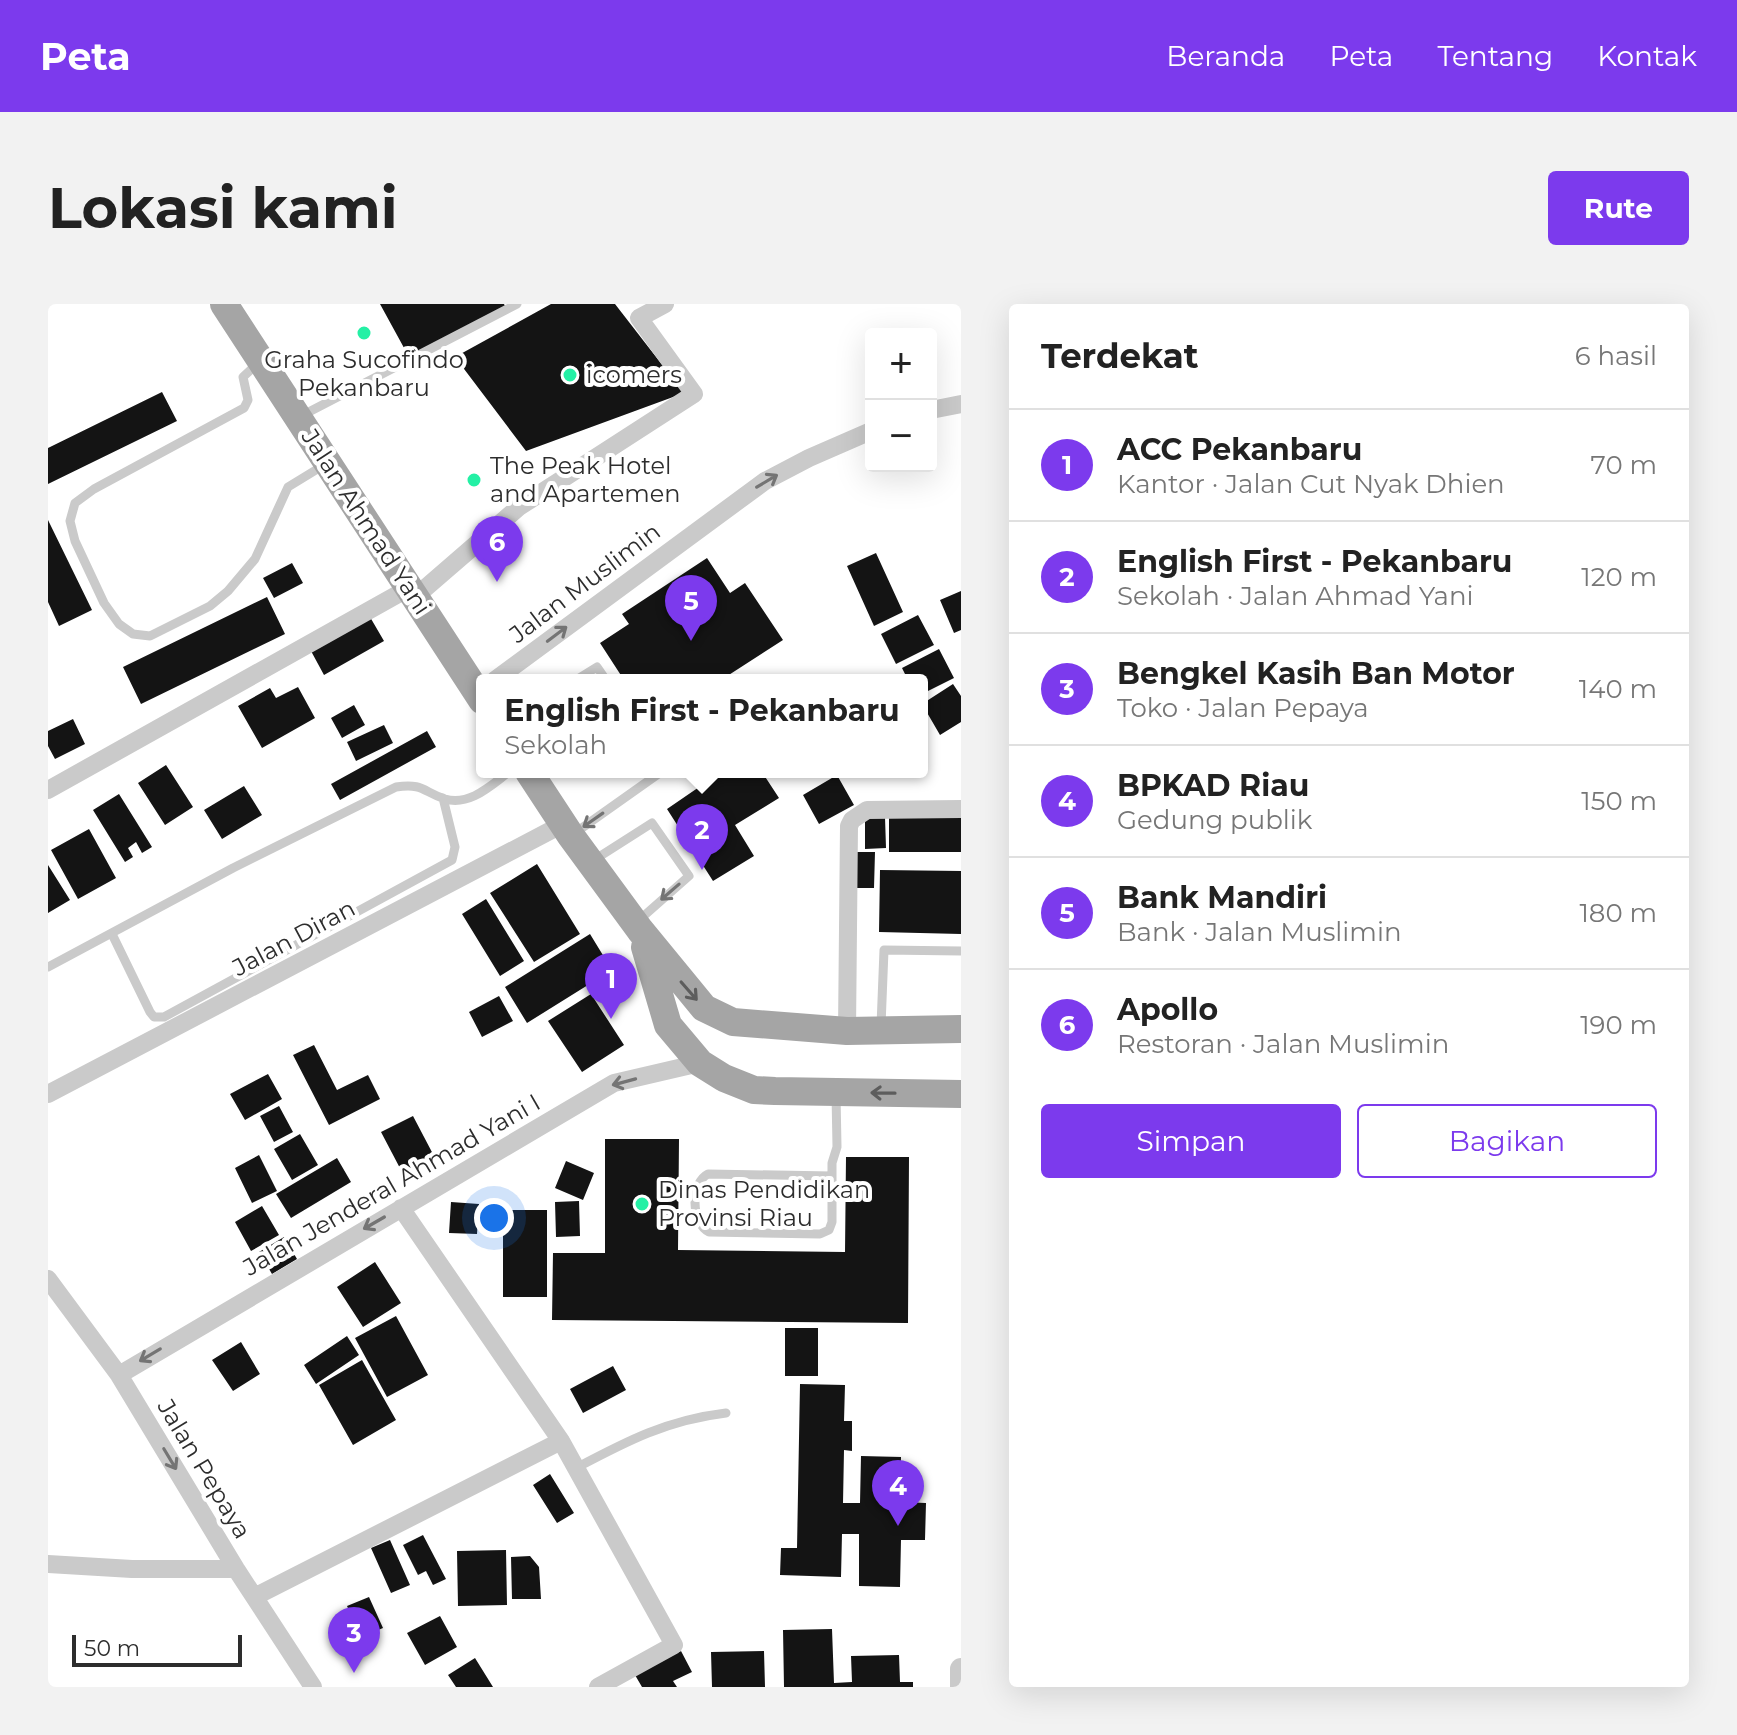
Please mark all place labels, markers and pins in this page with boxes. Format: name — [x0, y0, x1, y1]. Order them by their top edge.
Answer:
marker: Graha Sucofindo Pekanbaru — [355, 324, 373, 342]
place label: Graha Sucofindo Pekanbaru — [264, 345, 464, 402]
place label: icomers — [586, 360, 682, 389]
marker: icomers — [561, 366, 579, 384]
place label: The Peak Hotel and Apartemen — [490, 451, 680, 508]
marker: The Peak Hotel and Apartemen — [465, 471, 483, 489]
pin: 6 — [471, 516, 523, 582]
pin: 5 — [665, 575, 717, 641]
pin: 2 — [676, 804, 728, 870]
pin: 1 — [585, 953, 637, 1019]
place label: Dinas Pendidikan Provinsi Riau — [658, 1175, 870, 1232]
marker: Dinas Pendidikan Provinsi Riau — [633, 1195, 651, 1213]
pin: 4 — [872, 1460, 924, 1526]
pin: 3 — [328, 1607, 380, 1673]

